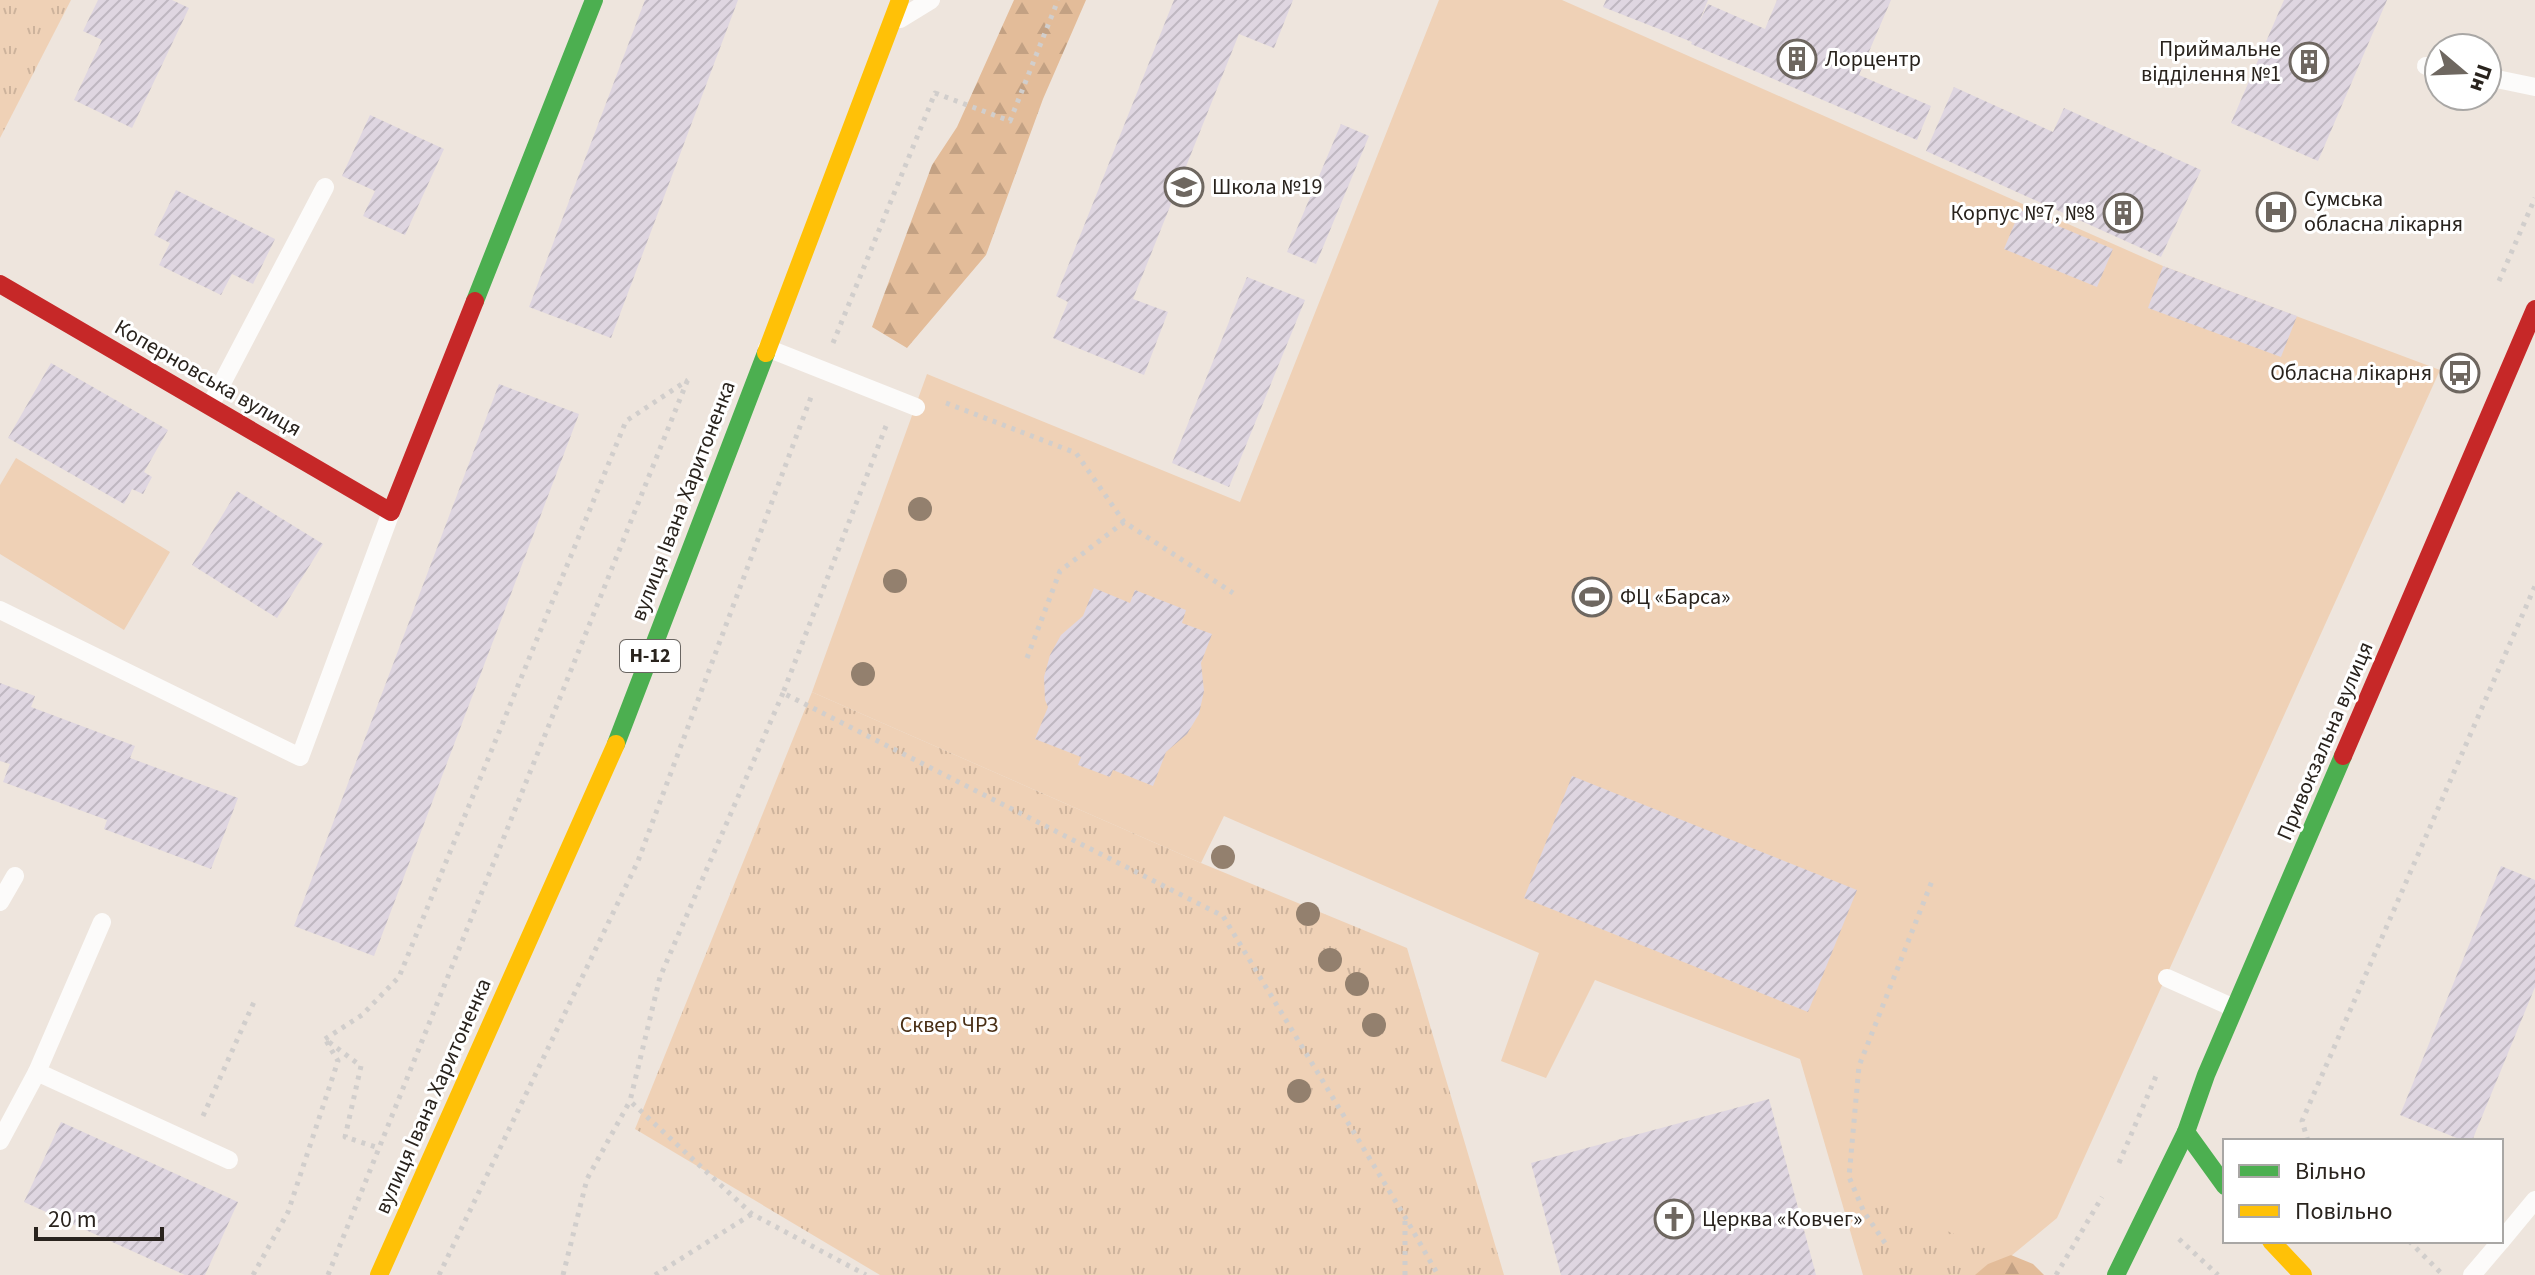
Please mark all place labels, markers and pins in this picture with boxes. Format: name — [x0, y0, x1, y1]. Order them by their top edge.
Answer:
place label: Приймальне відділення №1 — [2141, 33, 2281, 90]
building icon: Лорцентр — [1776, 38, 1818, 80]
building icon: Приймальне відділення №1 — [2288, 41, 2330, 83]
place label: Лорцентр — [1825, 43, 1921, 75]
school or university icon: Школа №19 — [1163, 166, 1205, 208]
place label: Школа №19 — [1212, 171, 1322, 203]
place label: Сумська обласна лікарня — [2304, 183, 2463, 240]
hospital icon: Сумська обласна лікарня — [2255, 191, 2297, 233]
building icon: Корпус №7, №8 — [2102, 192, 2144, 234]
place label: Корпус №7, №8 — [1950, 197, 2095, 229]
bus stop icon: Обласна лікарня — [2439, 352, 2481, 394]
place label: Обласна лікарня — [2270, 357, 2432, 389]
sports icon: ФЦ «Барса» — [1571, 576, 1613, 618]
place label: ФЦ «Барса» — [1620, 581, 1730, 613]
church icon: Церква «Ковчег» — [1653, 1198, 1695, 1240]
place label: Церква «Ковчег» — [1702, 1203, 1863, 1235]

